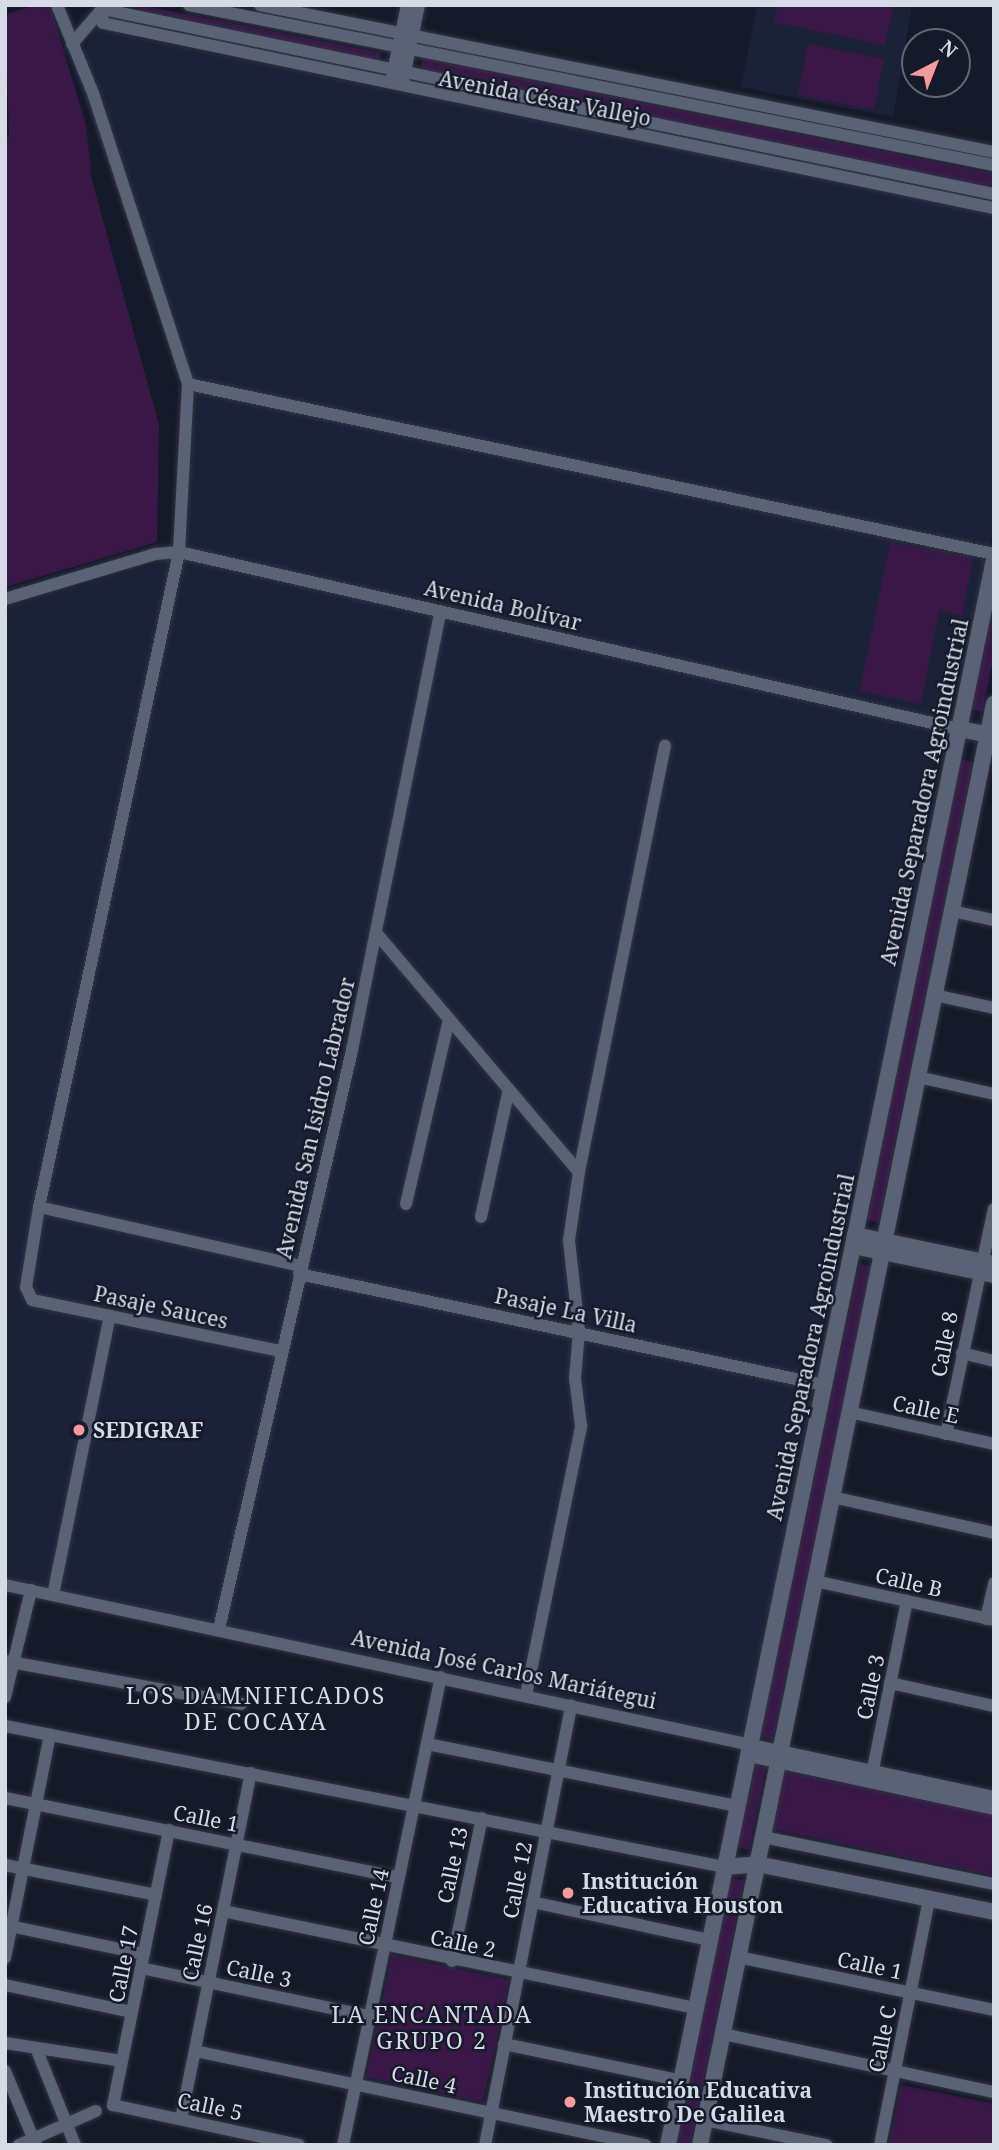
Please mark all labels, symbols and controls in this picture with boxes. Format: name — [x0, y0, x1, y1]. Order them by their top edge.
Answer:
north arrow — [901, 28, 971, 98]
text: N — [934, 34, 963, 64]
street label: Avenida César Vallejo — [437, 65, 653, 131]
street label: Avenida Bolívar — [422, 575, 584, 635]
street label: Avenida Separadora Agroindustrial — [875, 616, 973, 968]
street label: Avenida San Isidro Labrador — [270, 975, 360, 1261]
street label: Avenida Separadora Agroindustrial — [761, 1171, 859, 1523]
street label: Pasaje Sauces — [92, 1280, 230, 1334]
street label: Pasaje La Villa — [493, 1283, 639, 1337]
street label: Calle 8 — [925, 1309, 963, 1379]
street label: Calle E — [890, 1390, 962, 1428]
place label: SEDIGRAF — [93, 1417, 203, 1443]
marker: SEDIGRAF — [71, 1422, 87, 1438]
street label: Calle B — [873, 1562, 945, 1602]
street label: Avenida José Carlos Mariátegui — [349, 1624, 659, 1714]
street label: Calle 3 — [851, 1652, 889, 1722]
district label: LOS DAMNIFICADOS DE COCAYA — [128, 1681, 384, 1735]
street label: Calle 1 — [171, 1799, 241, 1837]
street label: Calle 13 — [432, 1824, 472, 1906]
street label: Calle 12 — [497, 1839, 537, 1921]
street label: Calle 14 — [353, 1866, 393, 1948]
place label: Institución Educativa Houston — [582, 1868, 783, 1918]
marker: Institución Educativa Houston — [560, 1885, 576, 1901]
street label: Calle 16 — [177, 1901, 217, 1983]
street label: Calle 17 — [103, 1923, 143, 2005]
street label: Calle 2 — [428, 1924, 498, 1962]
street label: Calle 1 — [835, 1946, 905, 1984]
street label: Calle 3 — [224, 1954, 294, 1992]
district label: LA ENCANTADA GRUPO 2 — [333, 2000, 531, 2054]
street label: Calle C — [863, 2004, 901, 2074]
street label: Calle 4 — [389, 2060, 459, 2098]
place label: Institución Educativa Maestro De Galilea — [584, 2077, 812, 2127]
street label: Calle 5 — [175, 2087, 245, 2125]
marker: Institución Educativa Maestro De Galilea — [562, 2094, 578, 2110]

